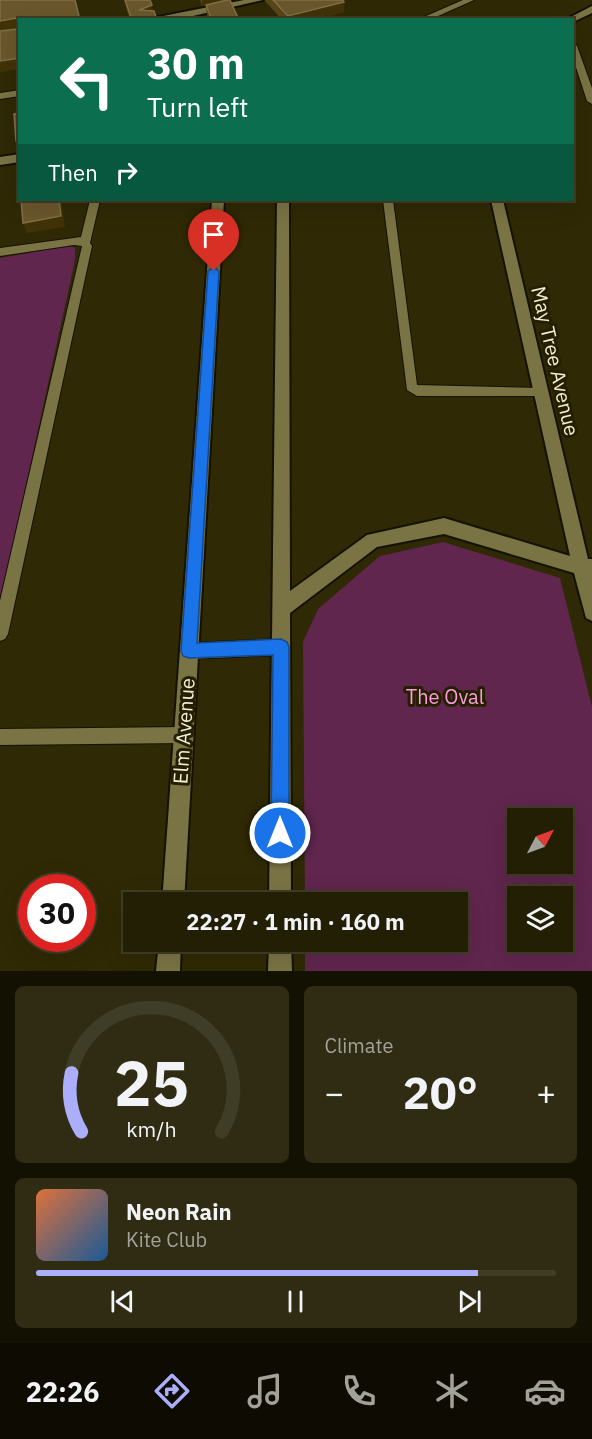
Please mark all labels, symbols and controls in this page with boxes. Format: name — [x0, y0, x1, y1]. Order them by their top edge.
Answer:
text: 30 m — [147, 36, 245, 91]
icon: left — [48, 42, 126, 120]
text: Turn left — [147, 89, 248, 124]
icon: right — [110, 156, 143, 189]
text: Then — [48, 158, 98, 187]
pin — [188, 209, 239, 271]
icon: arrive — [197, 218, 230, 251]
street label: May Tree Avenue — [525, 283, 586, 438]
street label: Elm Avenue — [166, 677, 201, 785]
park label: The Oval — [406, 683, 484, 710]
position arrow — [248, 801, 312, 865]
north arrow — [507, 808, 573, 874]
map controls — [507, 808, 573, 952]
speed limit sign: 30 — [18, 874, 96, 952]
button: layers — [507, 886, 573, 952]
text: 22:27 · 1 min · 160 m — [186, 907, 405, 936]
text: Climate — [325, 1032, 393, 1059]
text: 25 — [114, 1042, 189, 1123]
text: 20° — [403, 1063, 478, 1121]
text: − — [325, 1071, 344, 1114]
text: + — [536, 1071, 556, 1114]
text: km/h — [127, 1115, 177, 1143]
text: Neon Rain — [126, 1197, 232, 1226]
text: Kite Club — [126, 1226, 207, 1253]
icon: previous — [106, 1285, 139, 1318]
icon: pause — [279, 1285, 312, 1318]
icon: next — [453, 1285, 486, 1318]
icon: directions — [151, 1370, 193, 1412]
icon: music — [244, 1370, 286, 1412]
icon: phone — [338, 1370, 380, 1412]
icon: climate — [431, 1370, 473, 1412]
icon: car — [524, 1370, 566, 1412]
text: 22:26 — [26, 1374, 99, 1409]

